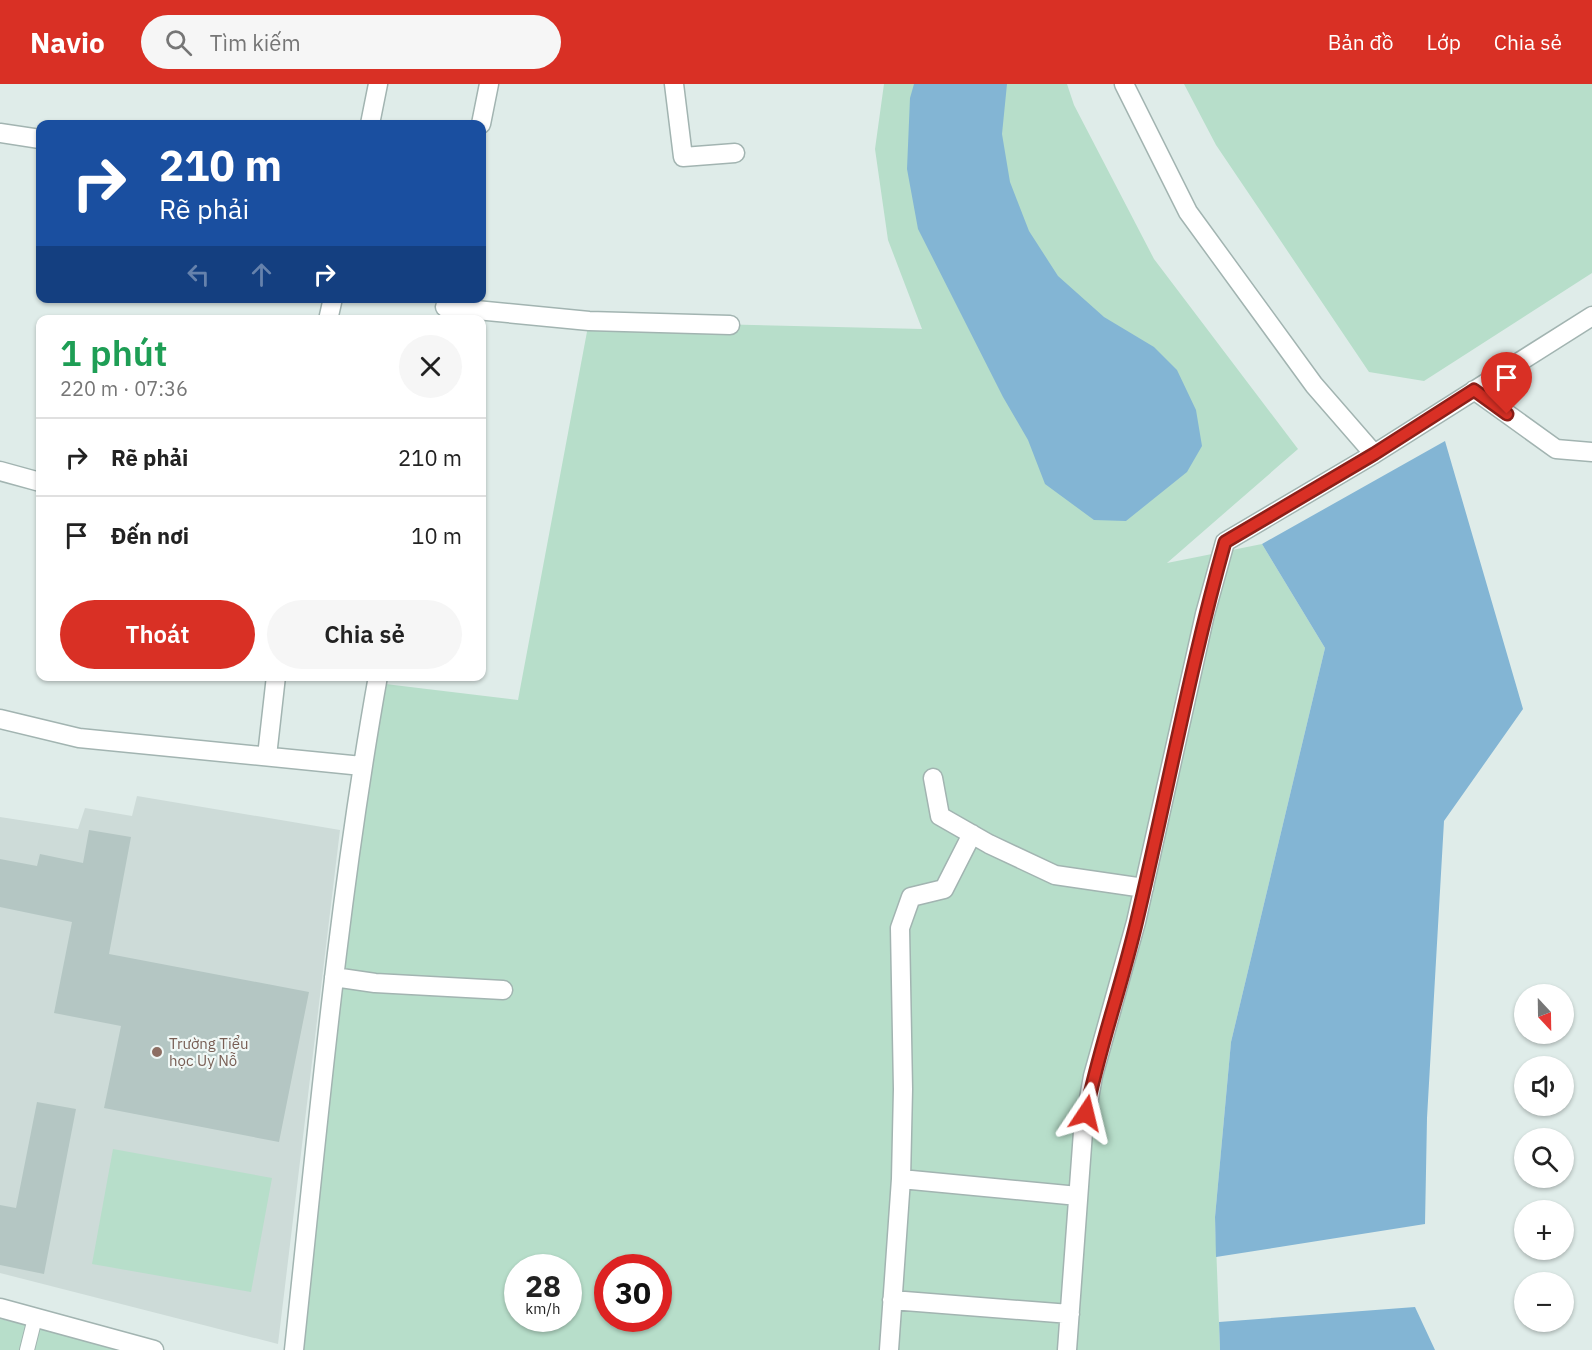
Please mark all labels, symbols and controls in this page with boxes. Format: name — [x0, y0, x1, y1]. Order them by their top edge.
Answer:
search box — [141, 15, 561, 69]
text: Navio — [30, 24, 105, 61]
icon: search — [162, 26, 195, 59]
text: Tìm kiếm — [210, 28, 301, 57]
text: Bản đồ — [1328, 28, 1394, 56]
text: Lớp — [1427, 28, 1461, 56]
text: Chia sẻ — [1494, 28, 1562, 56]
text: 210 m — [159, 138, 282, 193]
icon: right — [60, 144, 138, 222]
text: Rẽ phải — [159, 191, 249, 226]
icon: left — [182, 258, 215, 291]
icon: ahead — [245, 258, 278, 291]
icon: right — [308, 258, 341, 291]
text: 1 phút — [60, 329, 168, 376]
button: close — [399, 335, 462, 398]
pin — [1481, 352, 1532, 414]
icon: arrive — [1490, 361, 1523, 394]
text: 220 m · 07:36 — [60, 375, 188, 402]
icon: right — [60, 441, 93, 474]
text: Rẽ phải — [111, 443, 188, 472]
text: 210 m — [398, 443, 462, 472]
icon: arrive — [60, 519, 93, 552]
text: Đến nơi — [111, 521, 189, 550]
text: 10 m — [411, 521, 462, 550]
button: Thoát — [60, 600, 255, 669]
button: Chia sẻ — [267, 600, 462, 669]
north arrow — [1514, 984, 1574, 1044]
map controls — [1514, 984, 1574, 1332]
place label: Trường Tiểu học Uy Nỗ — [169, 1034, 248, 1070]
marker: Trường Tiểu học Uy Nỗ — [150, 1045, 164, 1059]
button: sound — [1514, 1056, 1574, 1116]
position arrow — [1054, 1081, 1118, 1145]
button: search — [1514, 1128, 1574, 1188]
button: + — [1514, 1200, 1574, 1260]
speed limit sign: 30 — [594, 1254, 672, 1332]
text: 28 — [525, 1266, 561, 1305]
button: − — [1514, 1272, 1574, 1332]
text: km/h — [525, 1299, 561, 1318]

